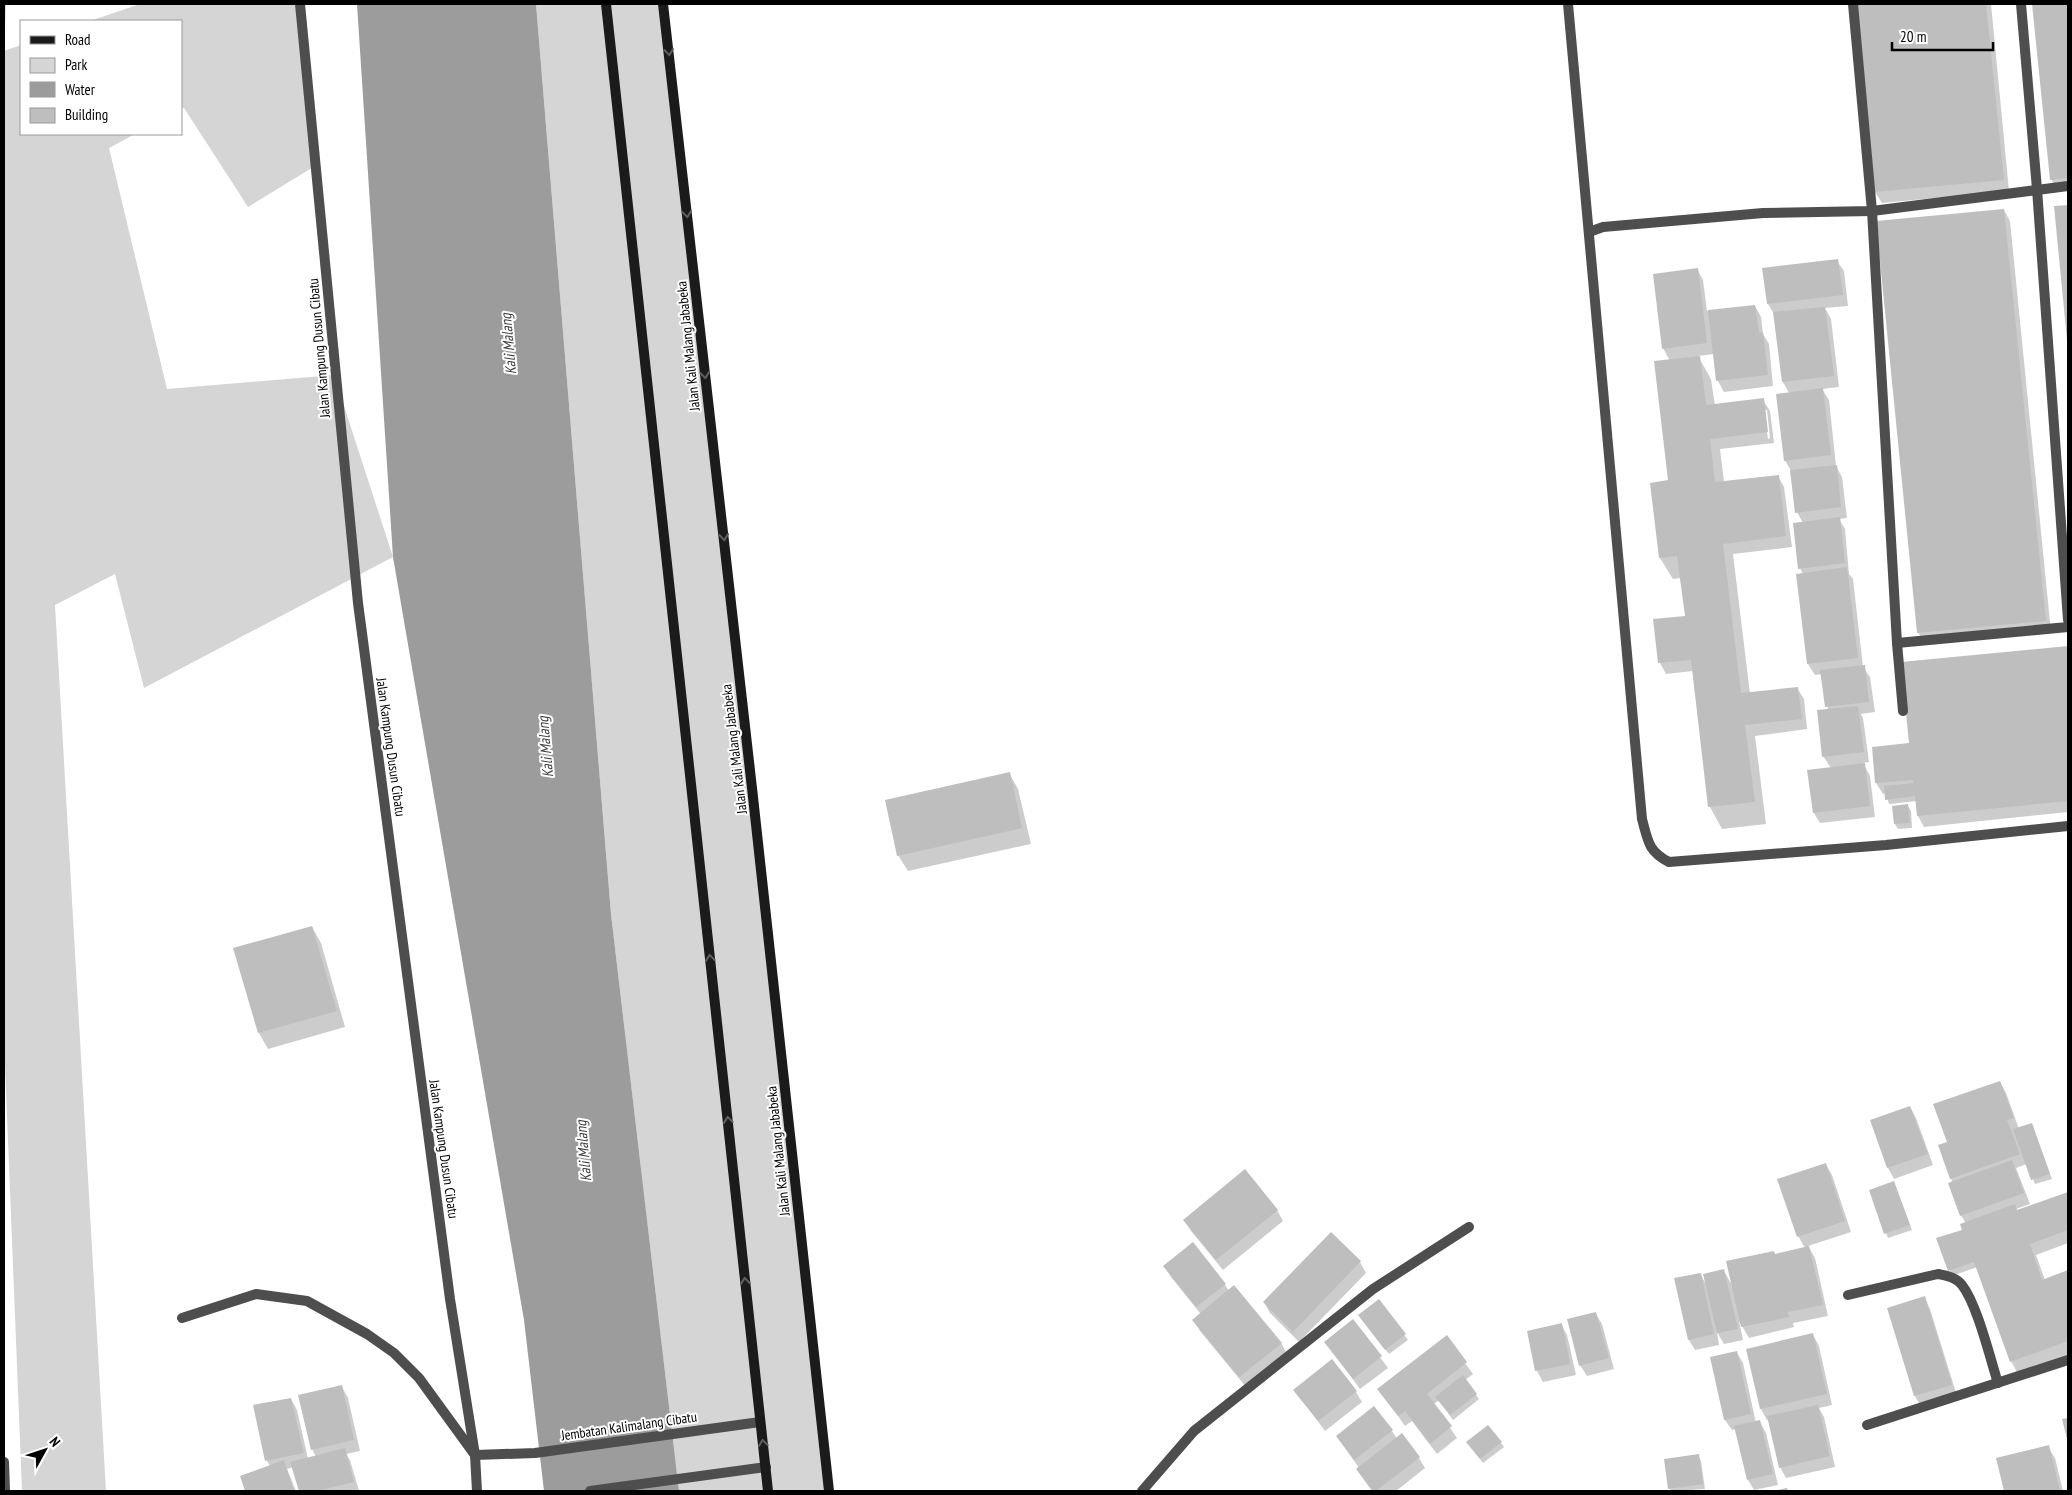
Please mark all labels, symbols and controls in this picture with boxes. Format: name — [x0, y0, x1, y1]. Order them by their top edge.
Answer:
legend — [20, 20, 182, 135]
scale bar — [1892, 20, 1993, 52]
text: 20 m — [1900, 27, 1926, 46]
text: Road — [65, 30, 91, 49]
one-way arrow — [663, 48, 674, 56]
text: Park — [65, 55, 87, 74]
text: Water — [65, 80, 96, 99]
text: Building — [65, 105, 108, 124]
one-way arrow — [681, 210, 692, 218]
street label: Jalan Kampung Dusun Cibatu — [304, 277, 334, 420]
street label: Jalan Kali Malang Jababeka — [672, 280, 704, 413]
water label: Kali Malang — [496, 311, 520, 375]
one-way arrow — [699, 371, 710, 379]
one-way arrow — [718, 533, 729, 541]
street label: Jalan Kampung Dusun Cibatu — [372, 675, 410, 818]
street label: Jalan Kali Malang Jababeka — [717, 683, 751, 816]
water label: Kali Malang — [533, 714, 557, 778]
one-way arrow — [705, 954, 716, 962]
street label: Jalan Kampung Dusun Cibatu — [425, 1077, 463, 1220]
street label: Jalan Kali Malang Jababeka — [762, 1085, 794, 1218]
one-way arrow — [723, 1115, 734, 1123]
water label: Kali Malang — [571, 1118, 595, 1182]
one-way arrow — [740, 1277, 751, 1285]
street label: Jembatan Kalimalang Cibatu — [559, 1408, 698, 1445]
north arrow — [20, 1425, 70, 1475]
text: N — [46, 1433, 64, 1450]
one-way arrow — [758, 1438, 769, 1446]

